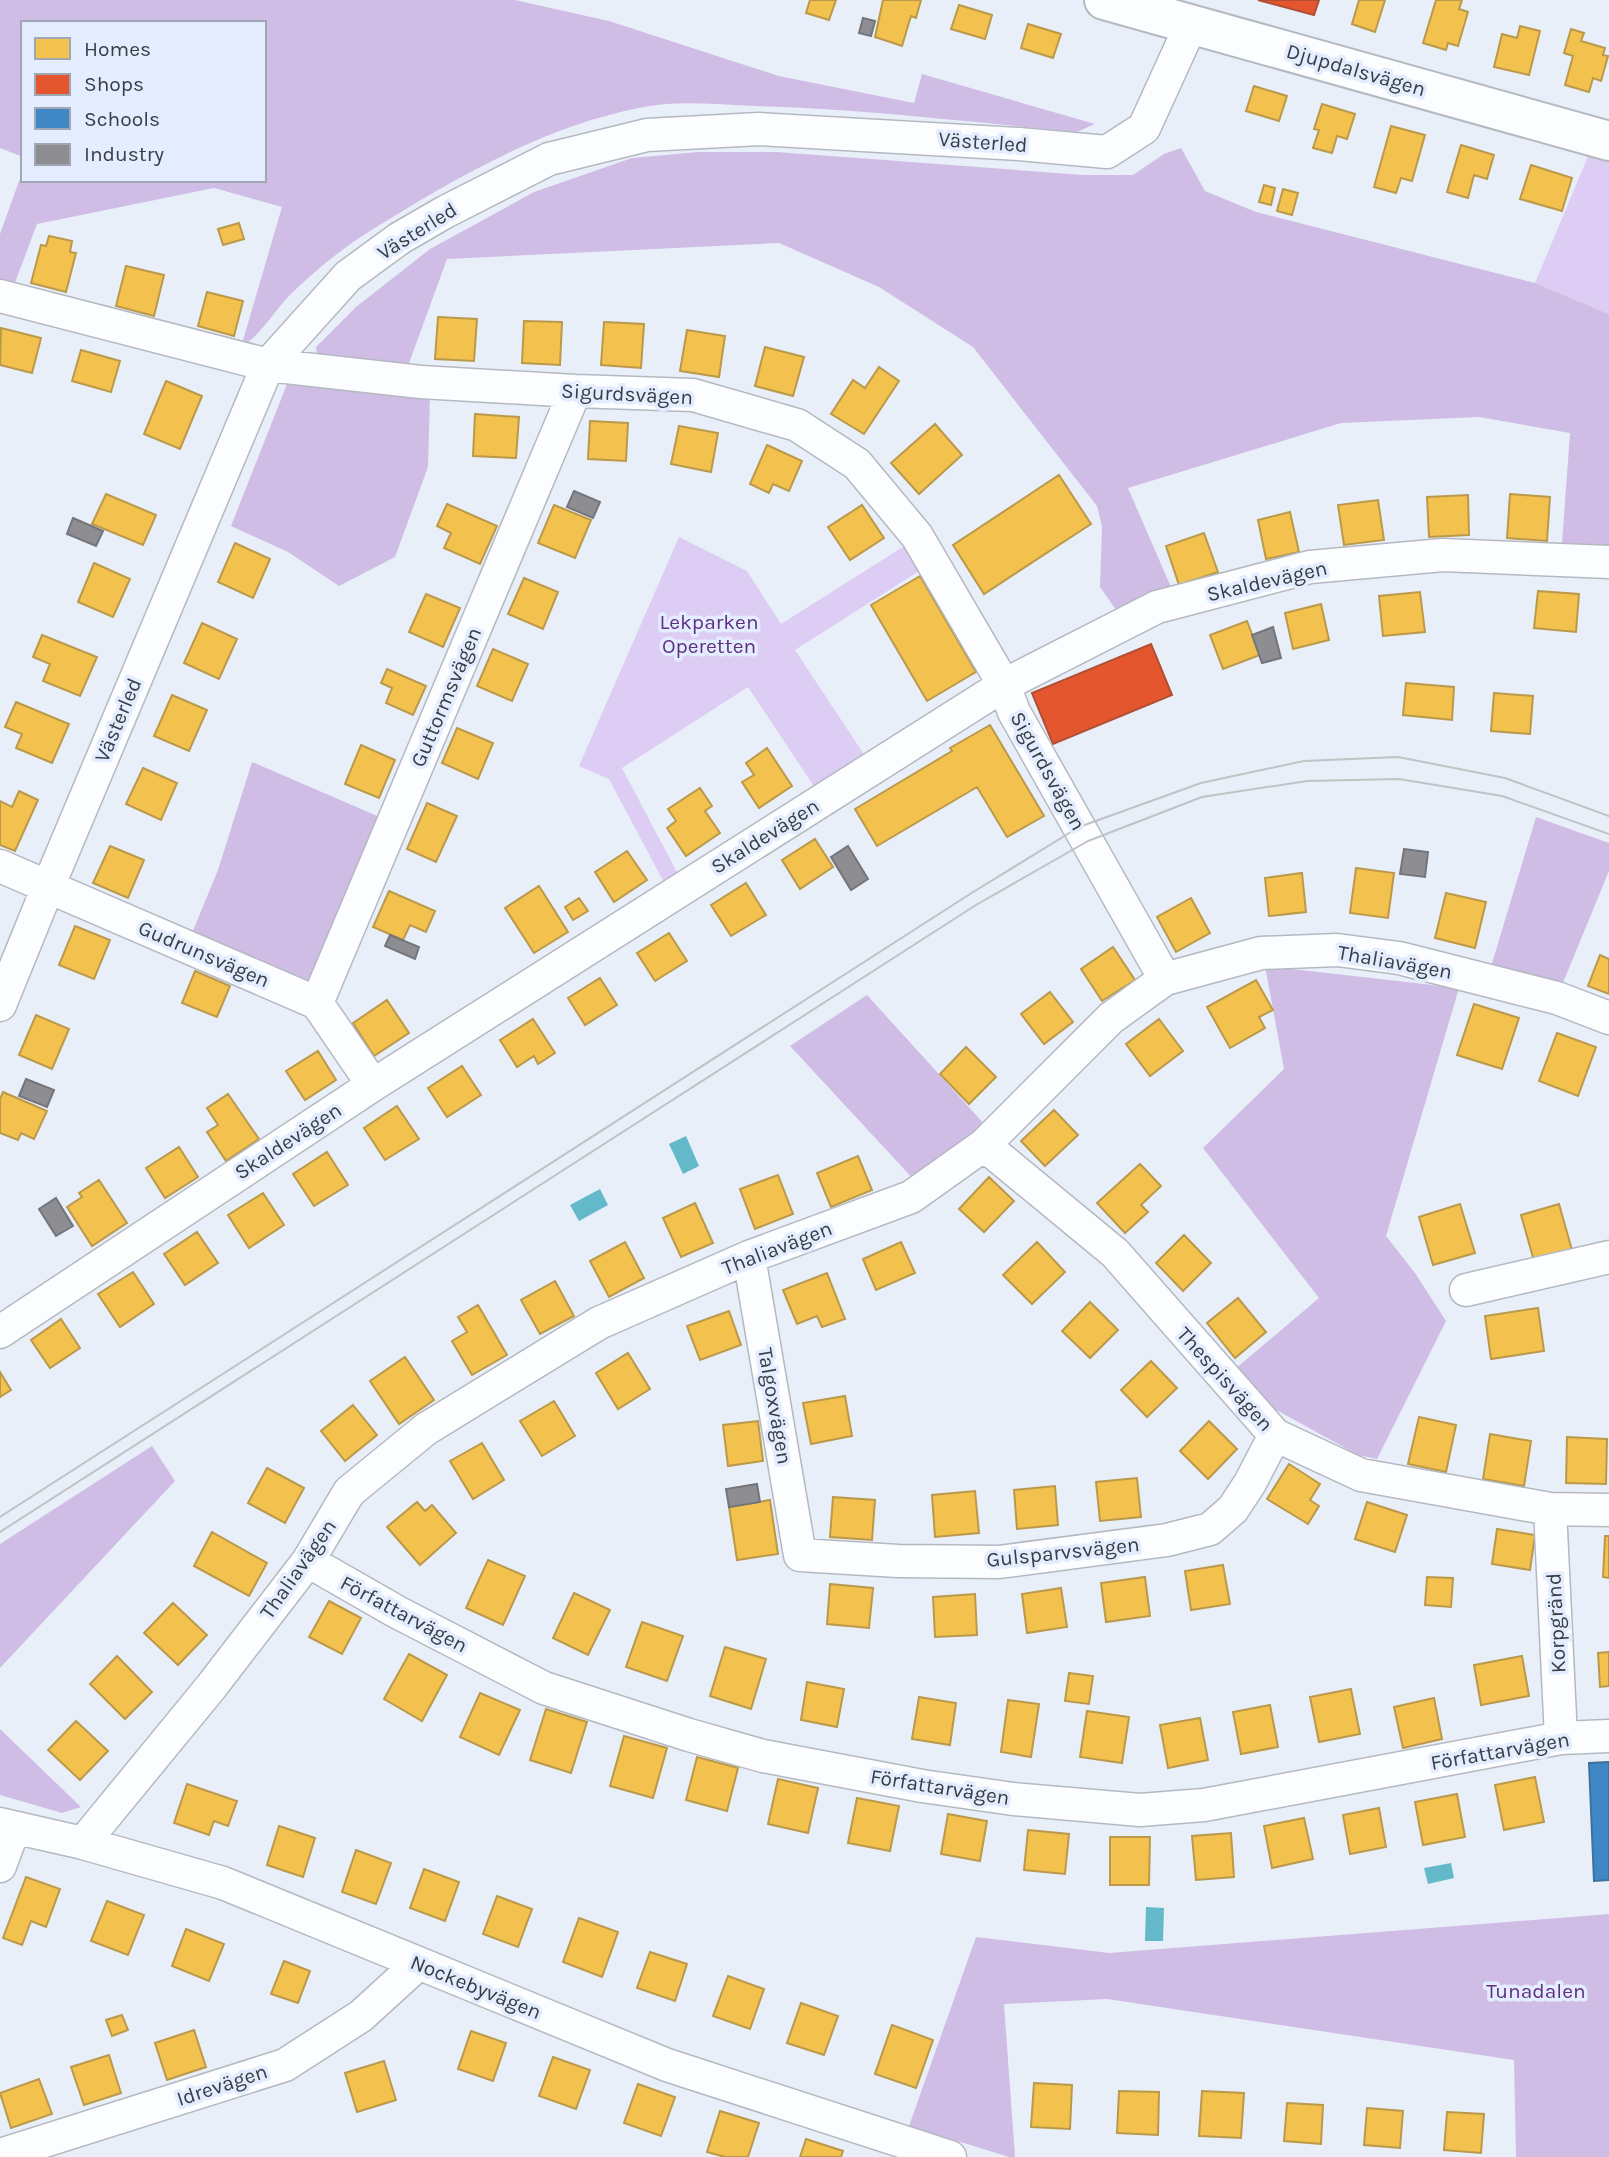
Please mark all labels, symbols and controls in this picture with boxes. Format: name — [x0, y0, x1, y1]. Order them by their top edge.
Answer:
legend — [21, 21, 266, 182]
text: Homes — [84, 37, 151, 61]
street label: Djupdalsvägen — [1284, 39, 1428, 101]
text: Shops — [84, 72, 144, 96]
text: Schools — [84, 107, 160, 131]
street label: Västerled — [938, 127, 1028, 157]
text: Industry — [84, 142, 164, 166]
street label: Västerled — [373, 197, 461, 265]
street label: Sigurdsvägen — [560, 379, 694, 409]
street label: Skaldevägen — [1205, 556, 1329, 606]
park label: Lekparken Operetten — [659, 610, 759, 658]
street label: Guttormsvägen — [406, 624, 486, 770]
street label: Västerled — [90, 674, 146, 766]
street label: Sigurdsvägen — [1005, 707, 1091, 835]
street label: Skaldevägen — [707, 793, 823, 879]
street label: Gudrunsvägen — [135, 916, 273, 992]
street label: Thaliavägen — [1336, 940, 1454, 984]
street label: Skaldevägen — [230, 1098, 346, 1184]
street label: Thaliavägen — [719, 1216, 835, 1280]
street label: Thespisvägen — [1172, 1322, 1278, 1436]
street label: Talgoxvägen — [753, 1346, 797, 1466]
street label: Thaliavägen — [255, 1515, 341, 1623]
street label: Gulsparvsvägen — [985, 1532, 1141, 1572]
street label: Författarvägen — [336, 1570, 472, 1658]
street label: Korpgränd — [1541, 1572, 1571, 1674]
street label: Författarvägen — [1429, 1727, 1571, 1775]
street label: Författarvägen — [869, 1764, 1011, 1810]
street label: Nockebyvägen — [407, 1950, 545, 2024]
park label: Tunadalen — [1486, 1979, 1586, 2003]
street label: Idrevägen — [174, 2059, 270, 2111]

